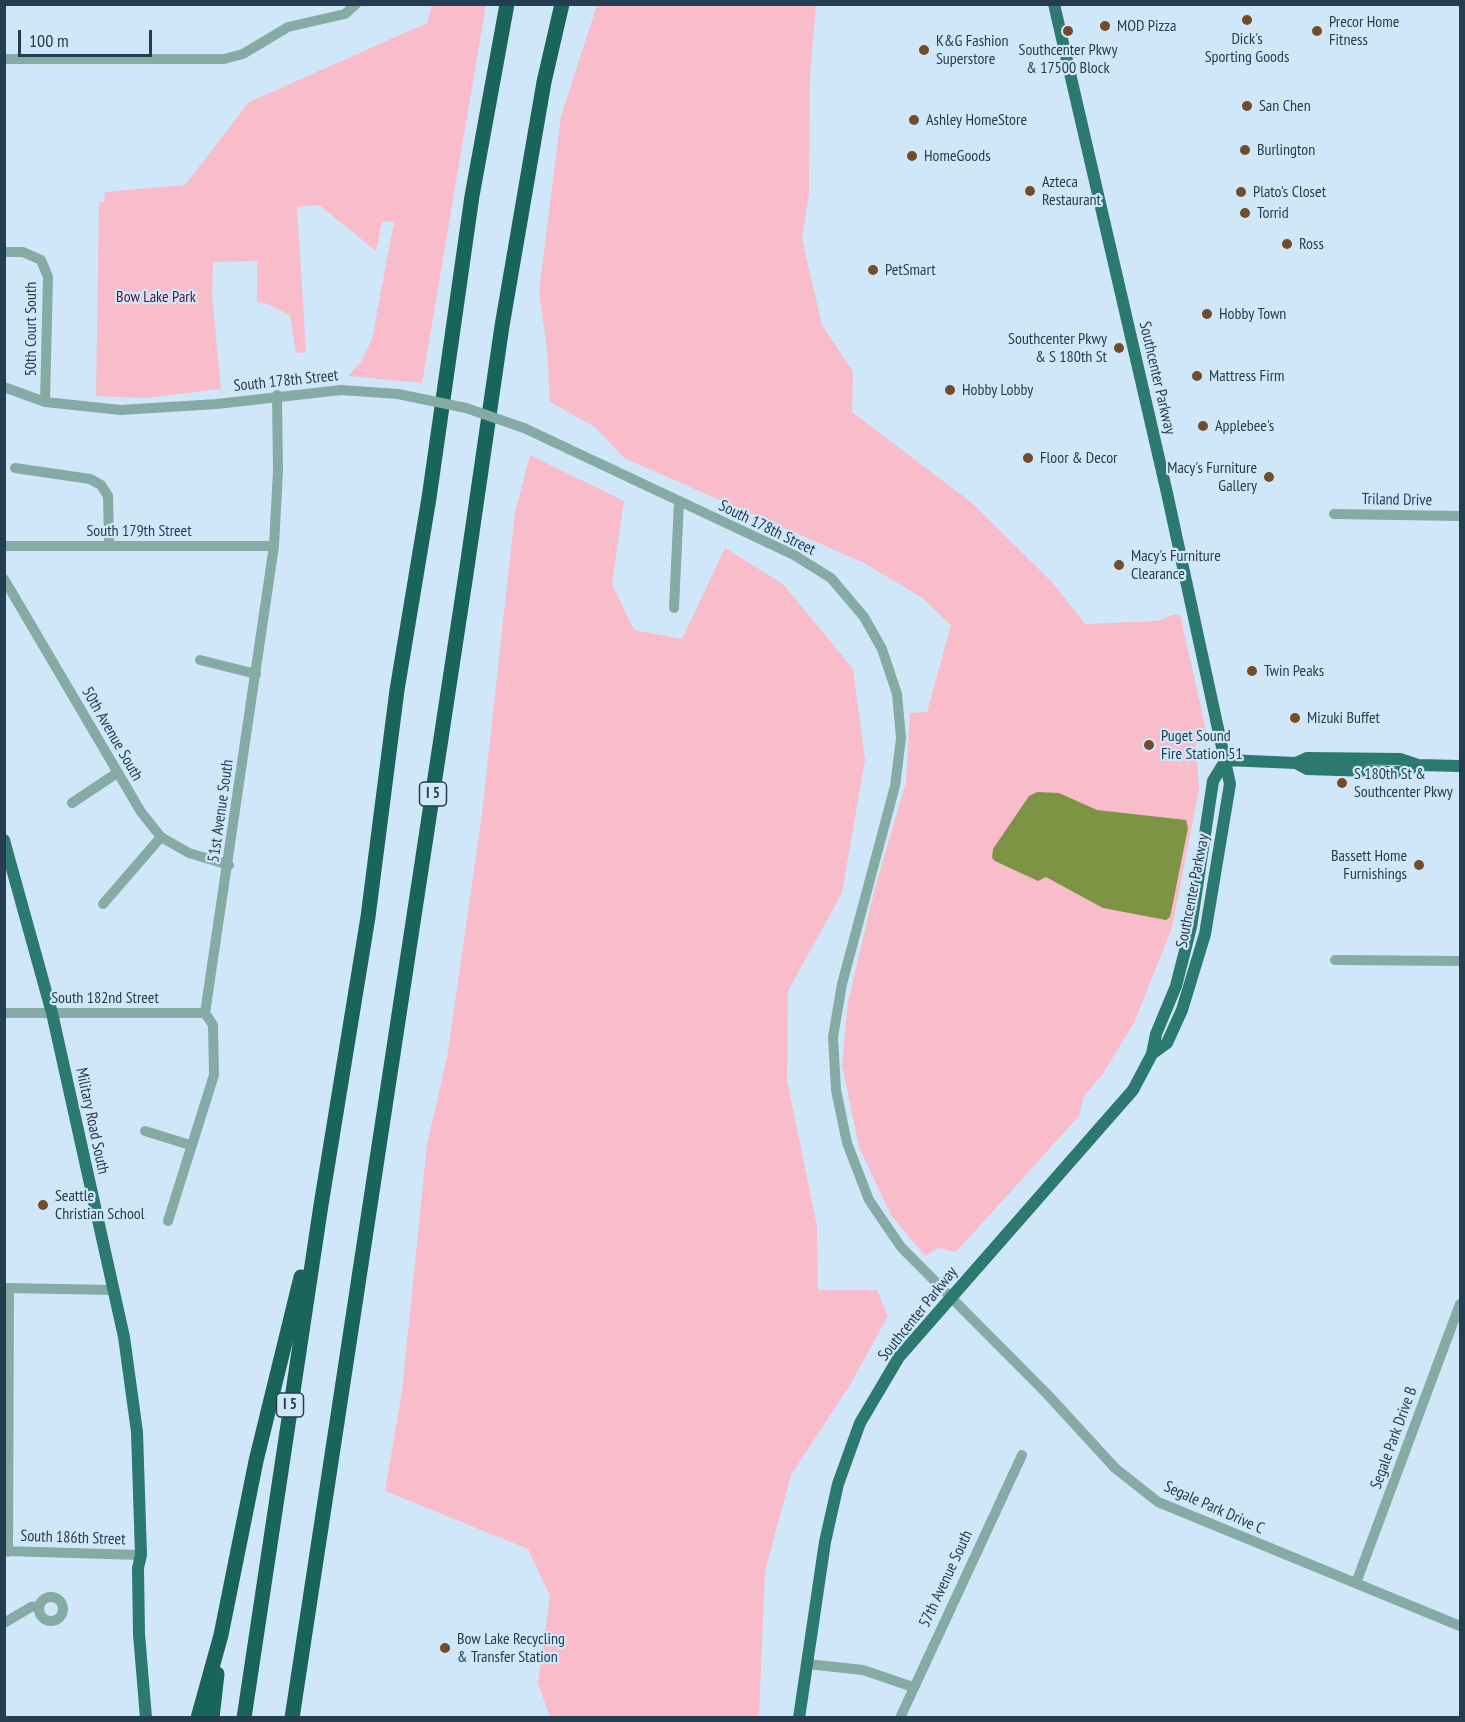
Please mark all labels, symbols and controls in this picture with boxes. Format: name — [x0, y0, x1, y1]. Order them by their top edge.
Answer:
place label: Precor Home Fitness — [1329, 12, 1399, 50]
marker: Dick's Sporting Goods — [1240, 13, 1254, 27]
place label: MOD Pizza — [1117, 16, 1176, 36]
scale bar — [21, 18, 154, 56]
marker: MOD Pizza — [1098, 19, 1112, 33]
marker: Southcenter Pkwy & 17500 Block — [1061, 24, 1075, 38]
marker: Precor Home Fitness — [1310, 24, 1324, 38]
text: 100 m — [29, 29, 69, 52]
place label: Dick's Sporting Goods — [1205, 29, 1289, 67]
place label: K&G Fashion Superstore — [936, 31, 1009, 69]
place label: Southcenter Pkwy & 17500 Block — [1019, 40, 1117, 78]
marker: K&G Fashion Superstore — [917, 43, 931, 57]
place label: San Chen — [1259, 96, 1311, 116]
marker: San Chen — [1240, 99, 1254, 113]
place label: Ashley HomeStore — [926, 110, 1027, 130]
marker: Ashley HomeStore — [907, 113, 921, 127]
place label: Burlington — [1257, 140, 1315, 160]
marker: Burlington — [1238, 143, 1252, 157]
place label: HomeGoods — [924, 146, 991, 166]
marker: HomeGoods — [905, 149, 919, 163]
place label: Azteca Restaurant — [1042, 172, 1101, 210]
place label: Plato's Closet — [1253, 182, 1326, 202]
marker: Azteca Restaurant — [1023, 184, 1037, 198]
marker: Plato's Closet — [1234, 185, 1248, 199]
place label: Torrid — [1257, 203, 1289, 223]
marker: Torrid — [1238, 206, 1252, 220]
place label: Ross — [1299, 234, 1324, 254]
marker: Ross — [1280, 237, 1294, 251]
place label: PetSmart — [885, 260, 936, 280]
marker: PetSmart — [866, 263, 880, 277]
street label: 50th Court South — [21, 282, 41, 376]
park label: Bow Lake Park — [116, 287, 196, 307]
place label: Hobby Town — [1219, 304, 1286, 324]
marker: Hobby Town — [1200, 307, 1214, 321]
street label: Southcenter Parkway — [1135, 320, 1179, 436]
place label: Southcenter Pkwy & S 180th St — [1008, 329, 1107, 367]
marker: Southcenter Pkwy & S 180th St — [1112, 341, 1126, 355]
street label: South 178th Street — [233, 366, 339, 396]
place label: Mattress Firm — [1209, 366, 1284, 386]
marker: Mattress Firm — [1190, 369, 1204, 383]
place label: Hobby Lobby — [962, 380, 1033, 400]
marker: Hobby Lobby — [943, 383, 957, 397]
place label: Applebee's — [1215, 416, 1274, 436]
marker: Applebee's — [1196, 419, 1210, 433]
place label: Floor & Decor — [1040, 448, 1117, 468]
marker: Floor & Decor — [1021, 451, 1035, 465]
place label: Macy's Furniture Gallery — [1167, 458, 1257, 496]
marker: Macy's Furniture Gallery — [1262, 470, 1276, 484]
street label: Triland Drive — [1362, 490, 1432, 510]
street label: South 178th Street — [716, 496, 818, 560]
street label: South 179th Street — [86, 521, 192, 541]
place label: Macy's Furniture Clearance — [1131, 546, 1221, 584]
marker: Macy's Furniture Clearance — [1112, 558, 1126, 572]
place label: Twin Peaks — [1264, 661, 1324, 681]
marker: Twin Peaks — [1245, 664, 1259, 678]
street label: 50th Avenue South — [77, 684, 147, 784]
place label: Mizuki Buffet — [1307, 708, 1380, 728]
marker: Mizuki Buffet — [1288, 711, 1302, 725]
place label: Puget Sound Fire Station 51 — [1161, 726, 1243, 764]
marker: Puget Sound Fire Station 51 — [1142, 738, 1156, 752]
street label: 51st Avenue South — [204, 758, 238, 864]
place label: S 180th St & Southcenter Pkwy — [1354, 764, 1453, 802]
marker: S 180th St & Southcenter Pkwy — [1335, 776, 1349, 790]
road number: I 5 — [420, 782, 446, 806]
street label: Southcenter Parkway — [1173, 832, 1213, 950]
place label: Bassett Home Furnishings — [1331, 846, 1407, 884]
marker: Bassett Home Furnishings — [1412, 858, 1426, 872]
street label: South 182nd Street — [51, 988, 159, 1008]
street label: Military Road South — [71, 1066, 113, 1176]
place label: Seattle Christian School — [55, 1186, 144, 1224]
marker: Seattle Christian School — [36, 1198, 50, 1212]
street label: Southcenter Parkway — [874, 1263, 962, 1365]
street label: Segale Park Drive B — [1367, 1384, 1421, 1492]
road number: I 5 — [276, 1393, 304, 1417]
street label: Segale Park Drive C — [1161, 1477, 1267, 1539]
street label: South 186th Street — [20, 1527, 126, 1549]
street label: 57th Avenue South — [915, 1527, 977, 1631]
place label: Bow Lake Recycling & Transfer Station — [457, 1629, 565, 1667]
marker: Bow Lake Recycling & Transfer Station — [438, 1641, 452, 1655]

